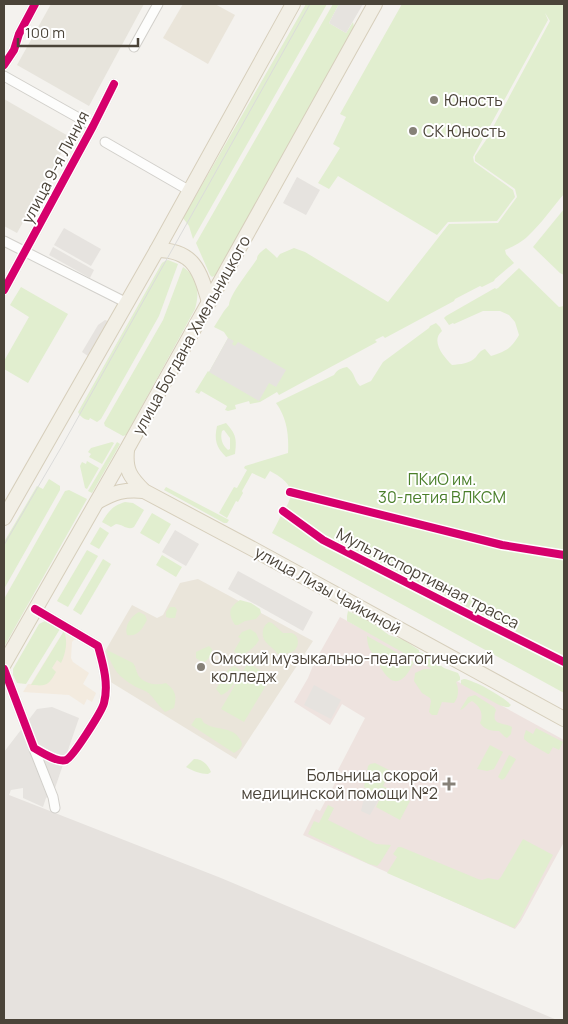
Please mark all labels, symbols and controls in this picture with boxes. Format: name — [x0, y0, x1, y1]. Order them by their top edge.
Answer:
scale bar — [18, 15, 138, 47]
text: 100 m — [25, 22, 65, 43]
place label: Юность — [444, 89, 503, 111]
marker: Юность — [428, 94, 440, 106]
street label: улица 9-я Линия — [16, 107, 94, 227]
place label: СК Юность — [423, 120, 506, 142]
marker: СК Юность — [407, 125, 419, 137]
street label: улица Богдана Хмельницкого — [127, 231, 255, 439]
park label: ПКиО им. 30-летия ВЛКСМ — [378, 468, 506, 508]
street label: Мультиспортивная трасса — [333, 522, 523, 634]
street label: улица Лизы Чайкиной — [251, 541, 405, 639]
place label: Омский музыкально-педагогический колледж — [211, 647, 493, 687]
marker: Омский музыкально-педагогический колледж — [195, 661, 207, 673]
place label: Больница скорой медицинской помощи №2 — [242, 764, 438, 804]
marker: Больница скорой медицинской помощи №2 — [442, 777, 456, 791]

